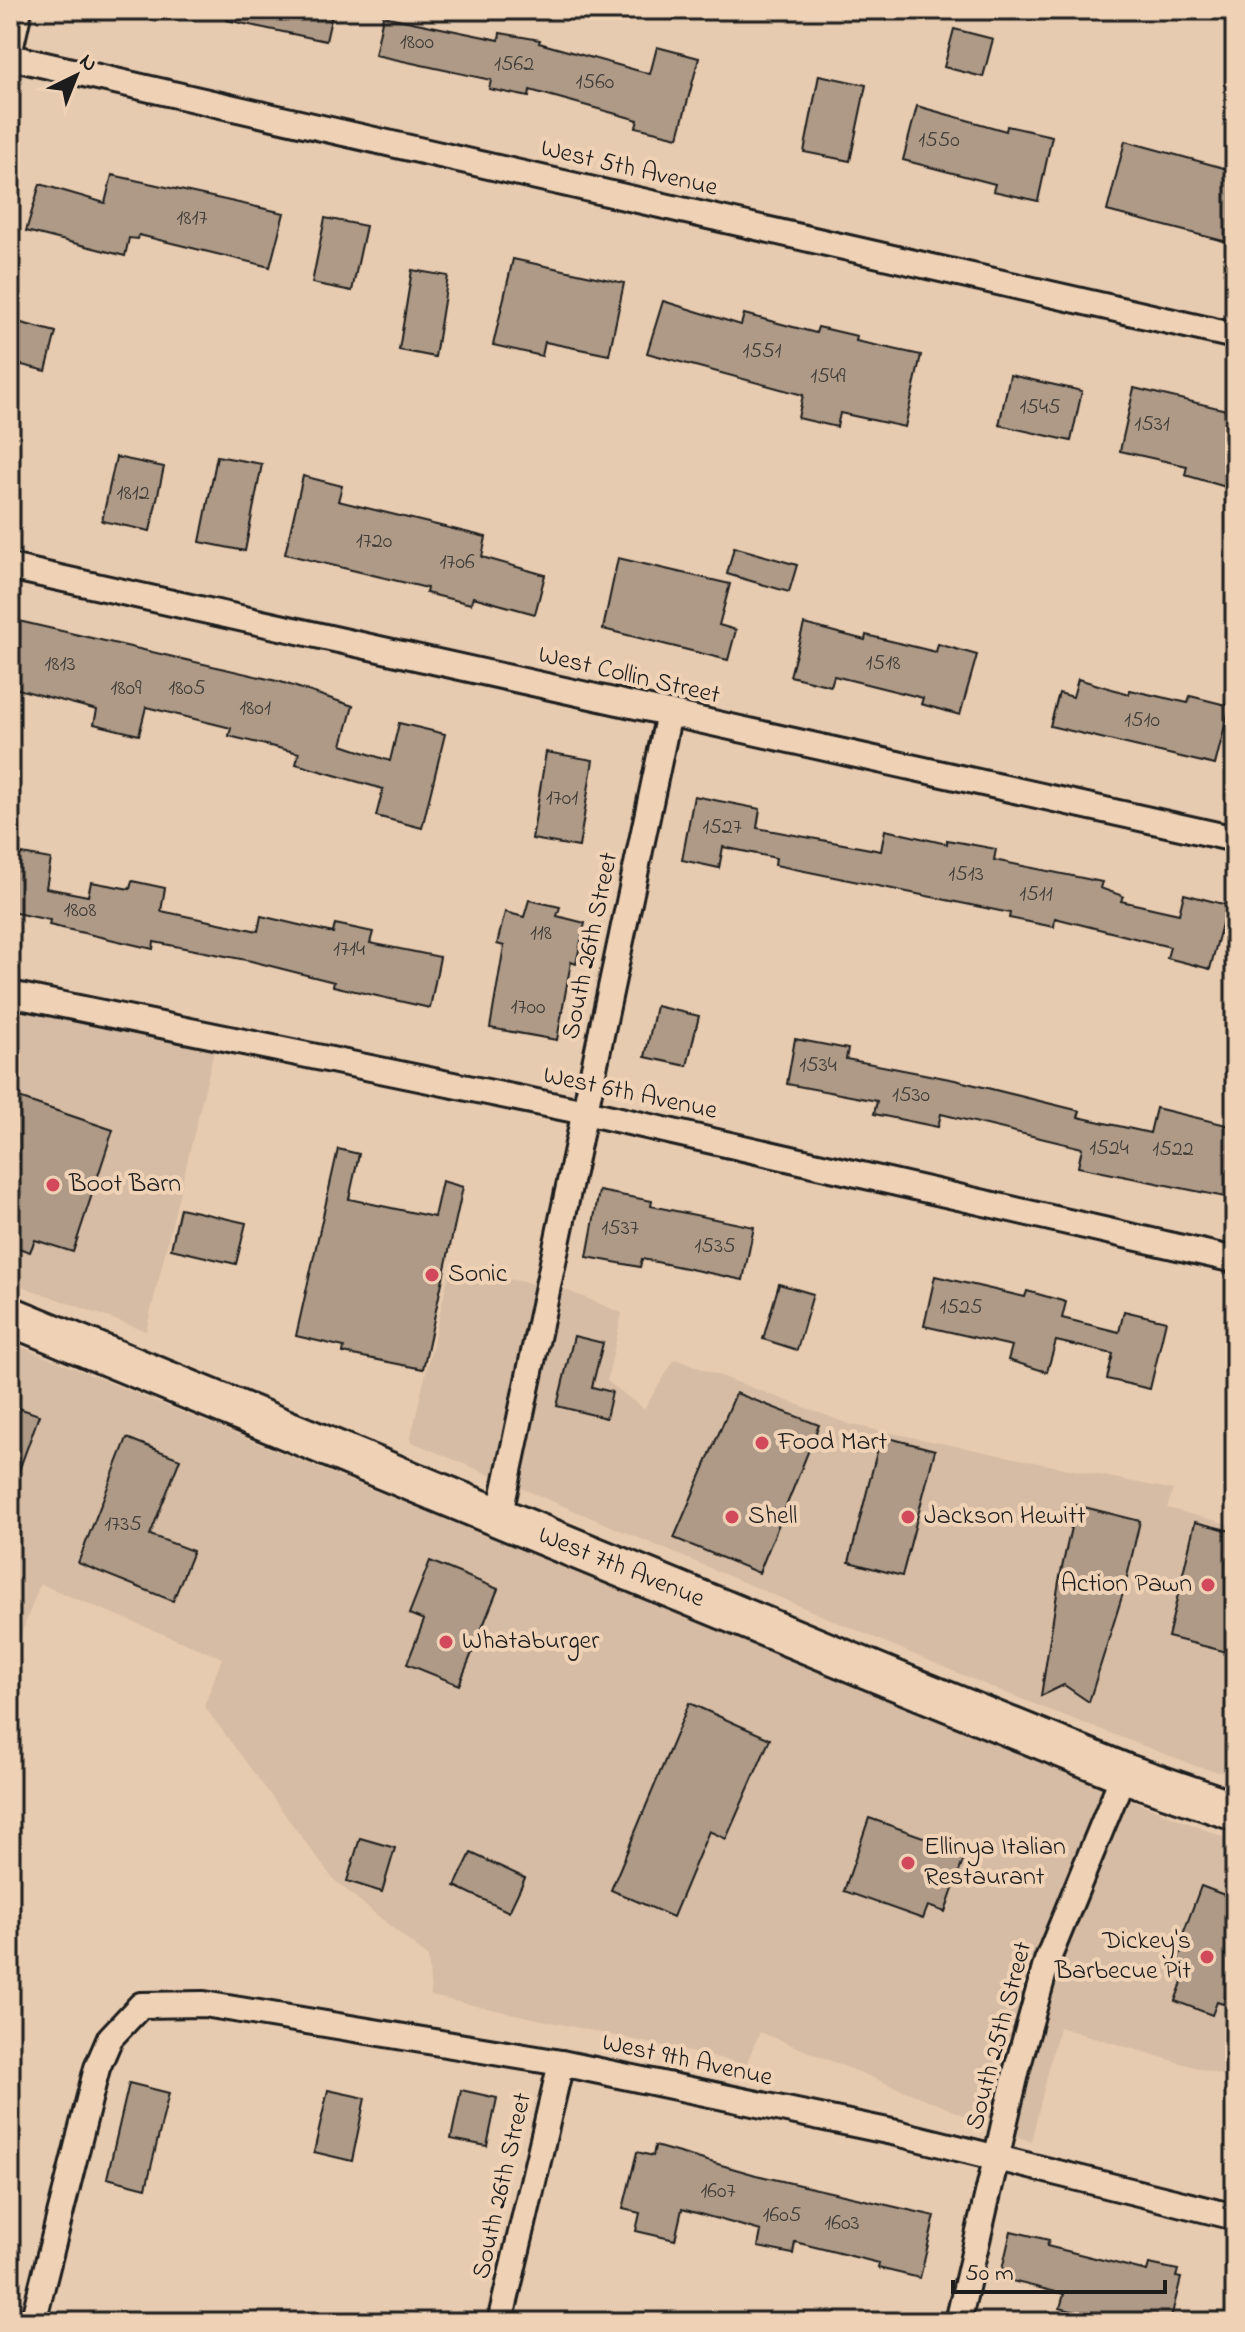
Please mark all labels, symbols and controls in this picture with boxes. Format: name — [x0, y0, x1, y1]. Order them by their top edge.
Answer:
house number: 1800 — [400, 27, 434, 59]
north arrow — [36, 36, 116, 116]
text: N — [71, 47, 104, 80]
house number: 1562 — [494, 49, 534, 81]
house number: 1560 — [576, 67, 614, 99]
house number: 1550 — [918, 125, 960, 157]
street label: West 5th Avenue — [537, 130, 722, 208]
house number: 1817 — [176, 203, 208, 235]
house number: 1551 — [742, 336, 782, 368]
house number: 1549 — [810, 361, 846, 393]
house number: 1545 — [1019, 392, 1061, 424]
house number: 1531 — [1134, 409, 1170, 441]
house number: 1812 — [116, 478, 150, 510]
house number: 1720 — [356, 526, 392, 558]
house number: 1706 — [439, 547, 475, 579]
street label: West Collin Street — [534, 637, 724, 715]
house number: 1518 — [866, 648, 900, 680]
house number: 1813 — [44, 649, 76, 681]
house number: 1809 — [110, 673, 142, 705]
house number: 1805 — [168, 673, 206, 705]
house number: 1801 — [239, 693, 271, 725]
house number: 1510 — [1124, 705, 1160, 737]
house number: 1701 — [546, 783, 578, 815]
house number: 1527 — [702, 812, 742, 844]
street label: South 26th Street — [553, 849, 629, 1043]
house number: 1513 — [948, 859, 984, 891]
house number: 1511 — [1019, 879, 1053, 911]
house number: 1808 — [63, 895, 97, 927]
house number: 118 — [530, 918, 552, 950]
house number: 1714 — [333, 934, 365, 966]
house number: 1700 — [510, 992, 546, 1024]
house number: 1534 — [799, 1050, 837, 1082]
street label: West 6th Avenue — [539, 1057, 721, 1131]
house number: 1530 — [892, 1080, 930, 1112]
house number: 1524 — [1089, 1133, 1129, 1165]
house number: 1522 — [1152, 1134, 1194, 1166]
place label: Boot Barn — [68, 1166, 181, 1204]
marker: Boot Barn — [44, 1176, 62, 1194]
house number: 1537 — [601, 1213, 639, 1245]
house number: 1535 — [694, 1231, 736, 1263]
place label: Sonic — [448, 1256, 508, 1294]
marker: Sonic — [423, 1266, 441, 1284]
house number: 1525 — [939, 1292, 983, 1324]
place label: Food Mart — [777, 1424, 888, 1462]
marker: Food Mart — [753, 1434, 771, 1452]
place label: Shell — [748, 1498, 797, 1536]
place label: Jackson Hewitt — [924, 1498, 1086, 1536]
marker: Shell — [723, 1508, 741, 1526]
marker: Jackson Hewitt — [899, 1508, 917, 1526]
house number: 1735 — [104, 1509, 142, 1541]
street label: West 7th Avenue — [532, 1517, 710, 1619]
place label: Action Pawn — [1061, 1566, 1192, 1604]
marker: Action Pawn — [1199, 1576, 1217, 1594]
place label: Whataburger — [462, 1623, 600, 1661]
marker: Whataburger — [437, 1633, 455, 1651]
place label: Ellinya Italian Restaurant — [924, 1829, 1066, 1897]
marker: Ellinya Italian Restaurant — [899, 1854, 917, 1872]
place label: Dickey's Barbecue Pit — [1054, 1923, 1191, 1991]
street label: South 25th Street — [957, 1937, 1043, 2134]
marker: Dickey's Barbecue Pit — [1198, 1948, 1216, 1966]
street label: West 9th Avenue — [598, 2024, 776, 2098]
street label: South 26th Street — [463, 2089, 543, 2283]
house number: 1607 — [700, 2176, 736, 2208]
house number: 1605 — [763, 2200, 801, 2232]
house number: 1603 — [824, 2208, 860, 2240]
scale bar — [953, 2244, 1165, 2294]
text: 50 m — [965, 2257, 1014, 2292]

